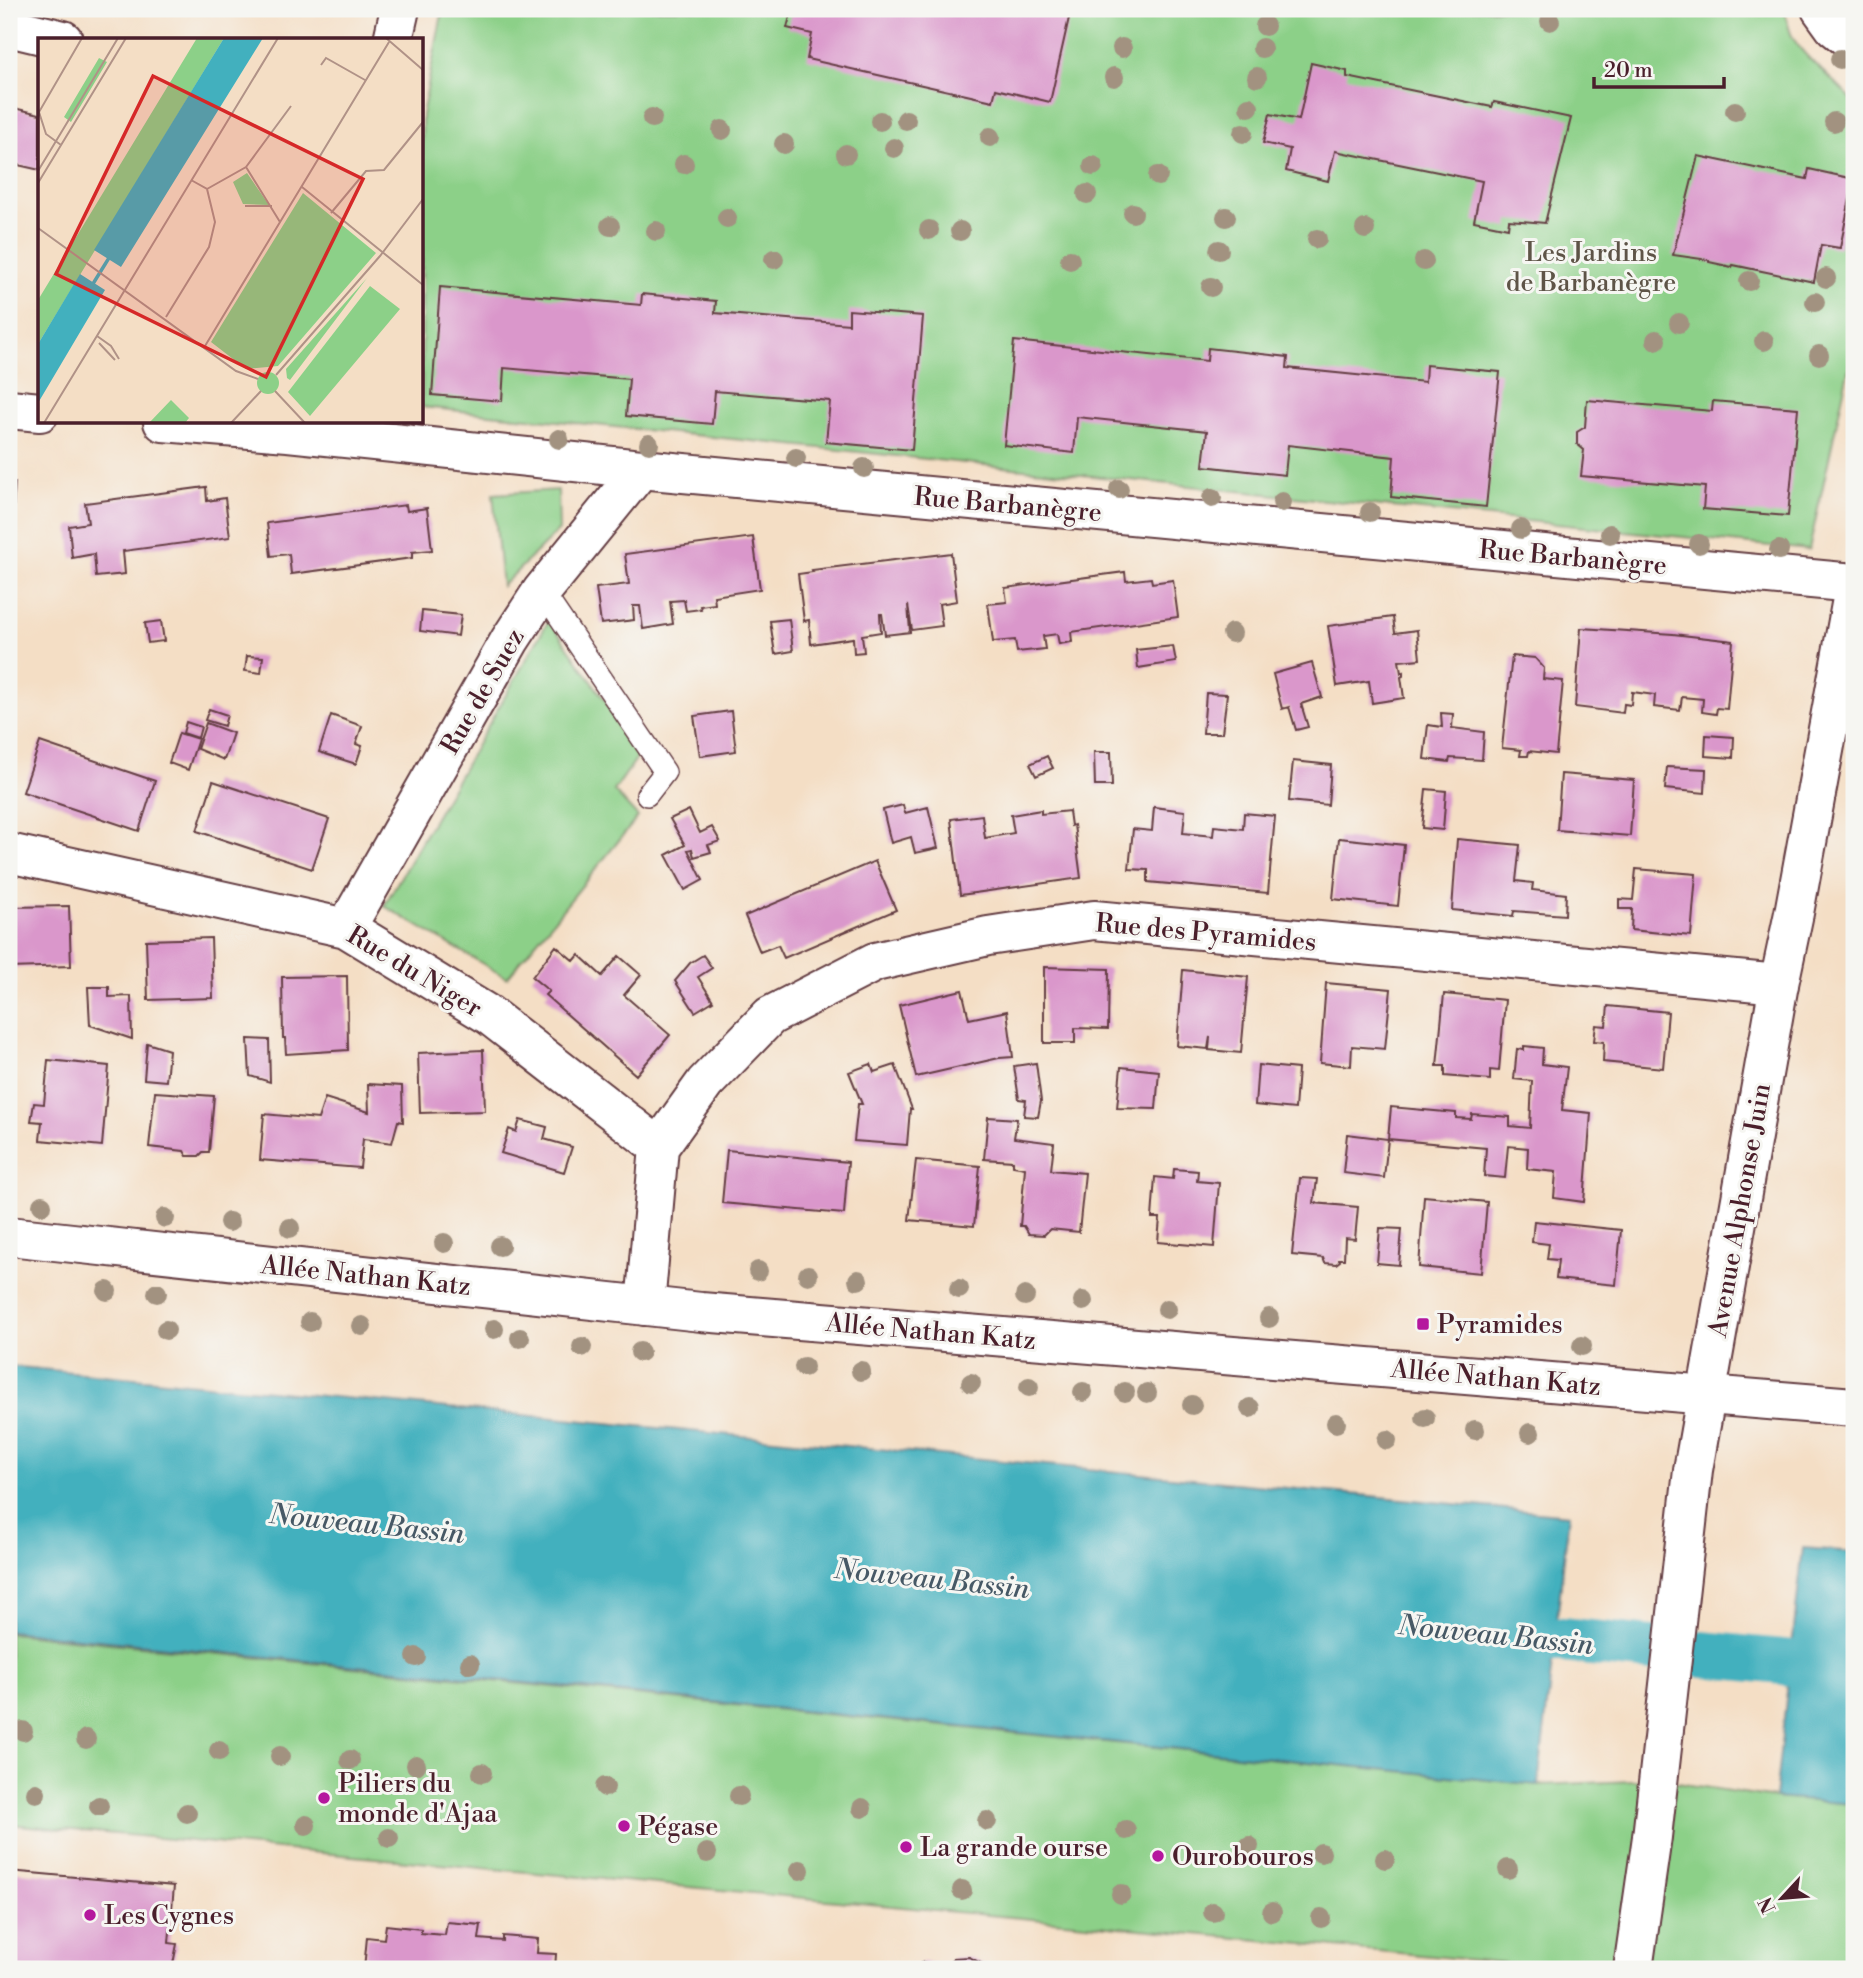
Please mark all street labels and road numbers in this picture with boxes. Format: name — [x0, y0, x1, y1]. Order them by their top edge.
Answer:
street label: Rue Barbanègre — [913, 481, 1103, 529]
street label: Rue Barbanègre — [1478, 534, 1668, 582]
street label: Rue de Suez — [434, 623, 532, 760]
street label: Rue des Pyramides — [1094, 907, 1318, 959]
street label: Rue du Niger — [341, 919, 488, 1025]
street label: Avenue Alphonse Juin — [1702, 1081, 1778, 1341]
street label: Allée Nathan Katz — [258, 1249, 472, 1303]
street label: Allée Nathan Katz — [824, 1307, 1037, 1357]
street label: Allée Nathan Katz — [1389, 1353, 1602, 1403]

